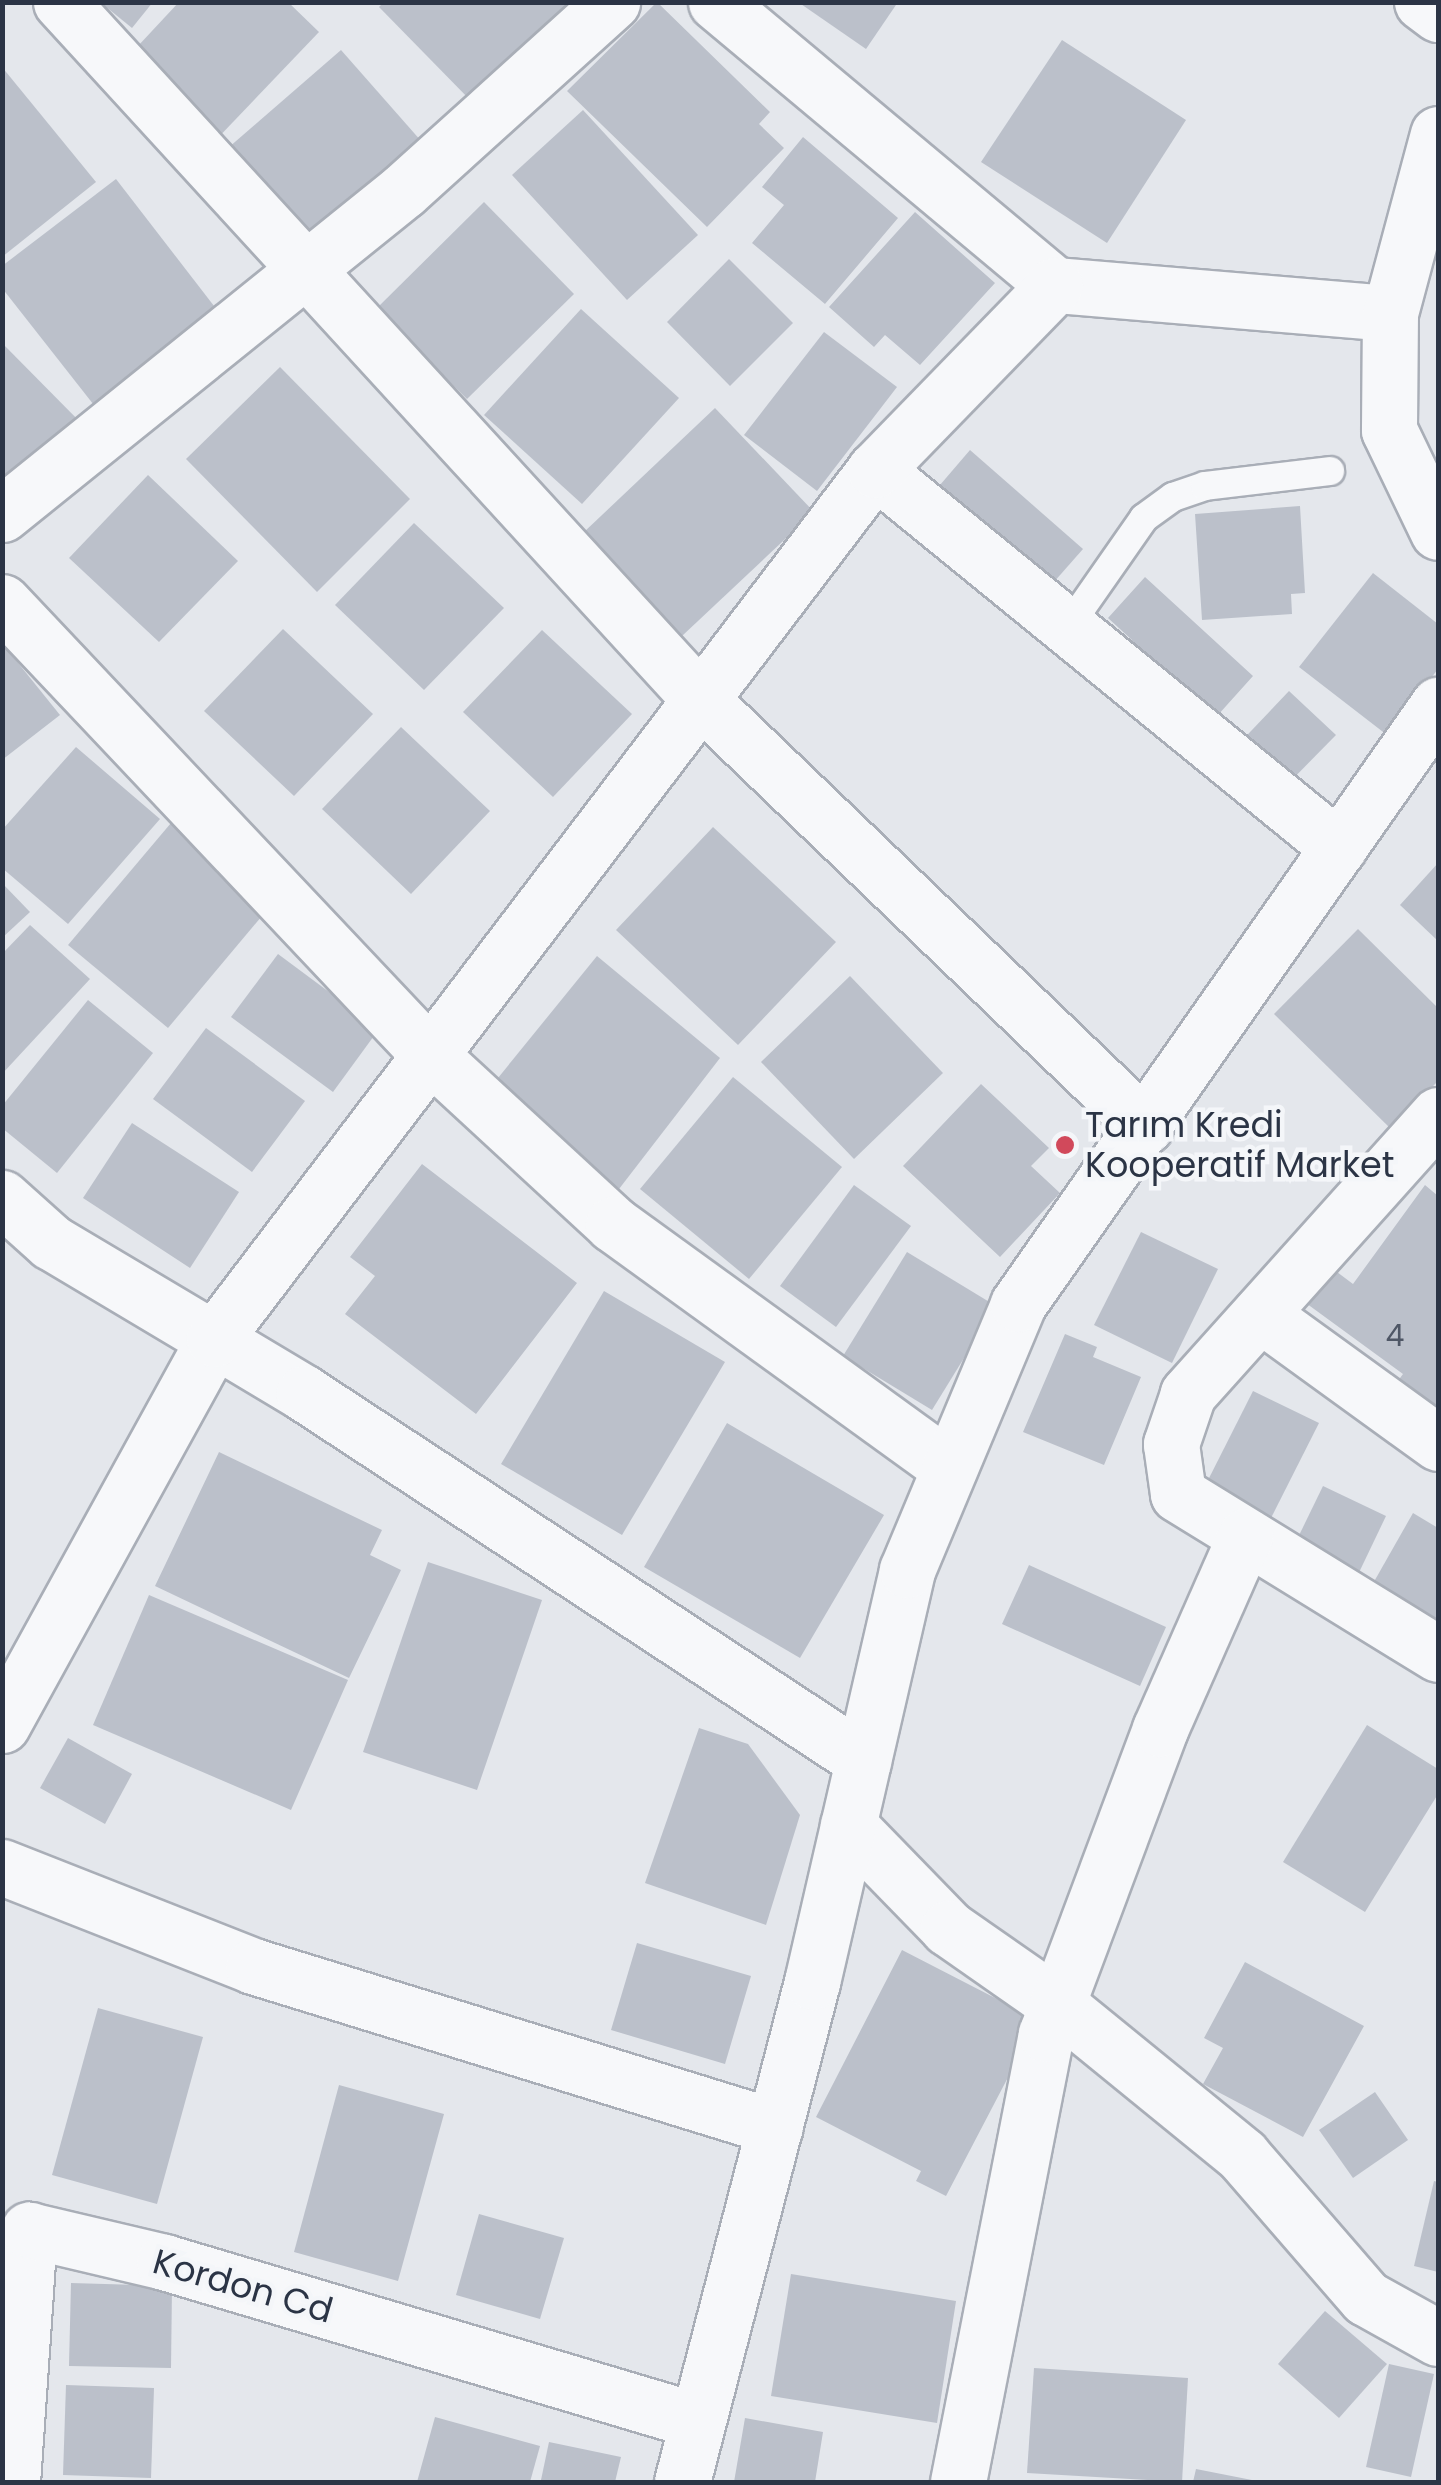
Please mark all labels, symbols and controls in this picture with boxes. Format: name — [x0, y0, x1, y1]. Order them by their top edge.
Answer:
place label: Tarım Kredi Kooperatif Market — [1085, 1104, 1394, 1186]
marker: Tarım Kredi Kooperatif Market — [1054, 1134, 1076, 1156]
house number: 4 — [1386, 1318, 1404, 1354]
street label: Kordon Cd — [148, 2240, 338, 2332]

